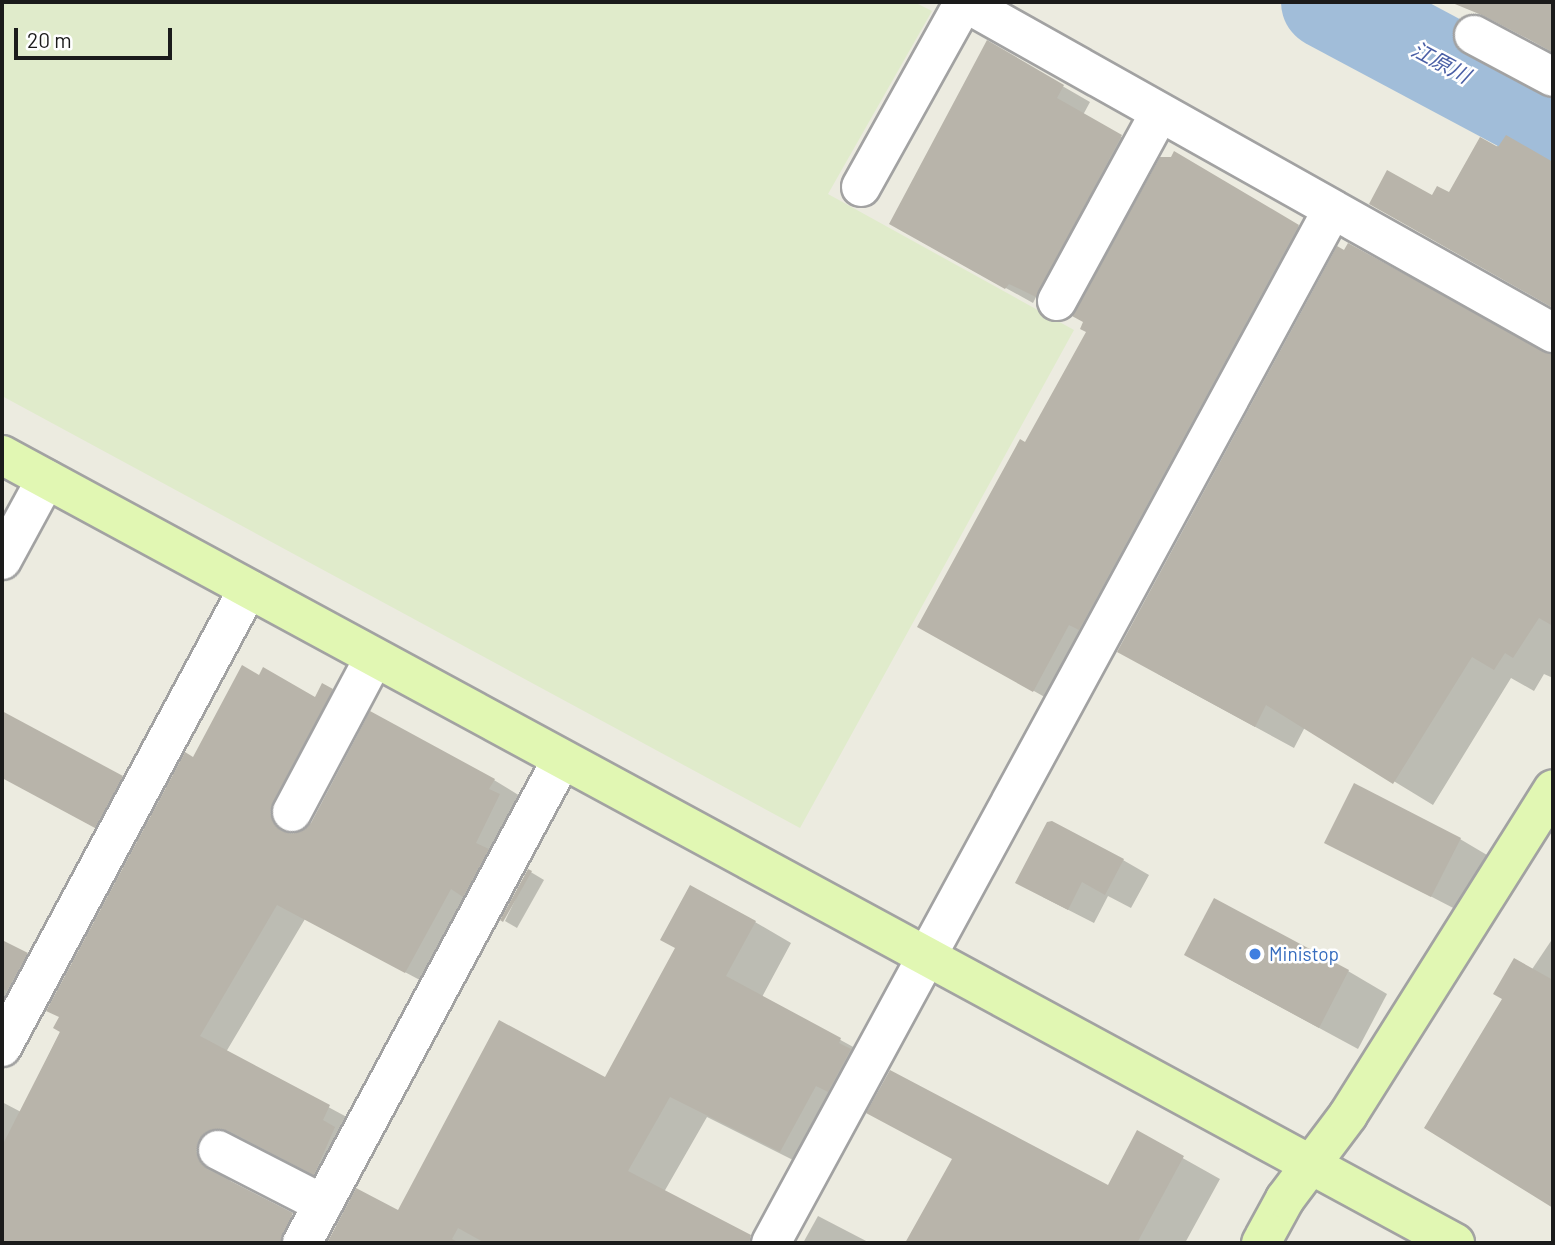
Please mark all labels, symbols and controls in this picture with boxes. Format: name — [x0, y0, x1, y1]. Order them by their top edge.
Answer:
scale bar — [18, 14, 175, 58]
text: 20 m — [27, 27, 72, 52]
water label: 江原川 — [1407, 36, 1475, 88]
place label: Ministop — [1269, 943, 1339, 965]
marker: Ministop — [1247, 946, 1263, 962]

